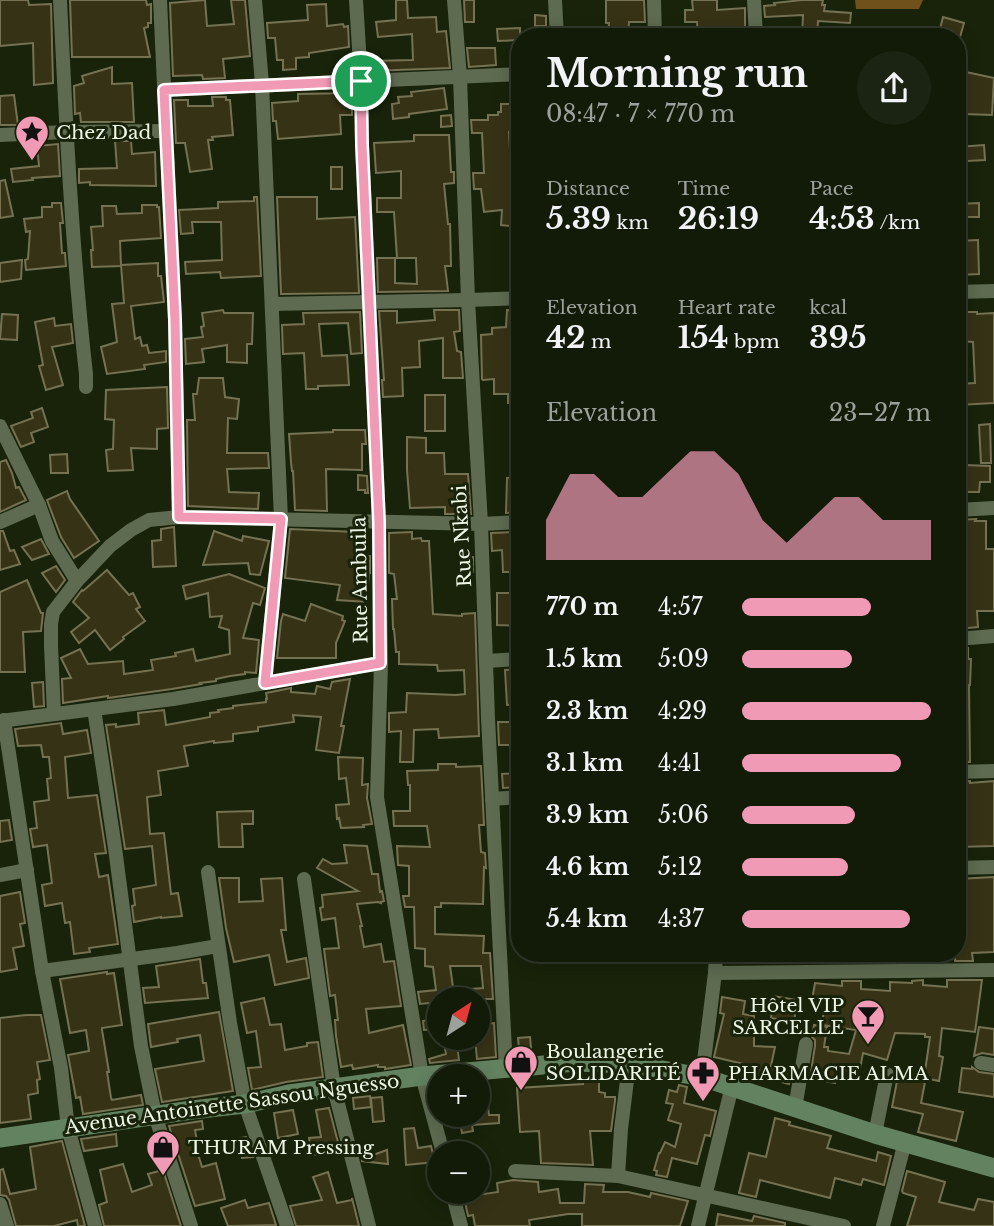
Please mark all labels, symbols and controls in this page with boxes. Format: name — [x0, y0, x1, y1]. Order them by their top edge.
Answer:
text: Morning run — [546, 50, 808, 97]
pin — [331, 51, 391, 111]
button: share — [857, 51, 931, 125]
icon: arrive — [342, 62, 380, 100]
text: 08:47 · 7 × 770 m — [546, 100, 735, 128]
place icon: Chez Dad — [13, 113, 51, 162]
place label: Chez Dad — [56, 121, 151, 144]
text: Distance — [546, 177, 630, 200]
text: Time — [678, 177, 730, 200]
text: Pace — [809, 177, 854, 200]
text: 5.39 — [546, 200, 611, 237]
text: 26:19 — [678, 200, 759, 237]
text: 4:53 — [809, 200, 875, 237]
text: km — [611, 211, 649, 234]
text: /km — [875, 211, 920, 234]
text: Elevation — [546, 296, 638, 319]
text: Heart rate — [678, 296, 776, 319]
text: kcal — [809, 296, 847, 319]
text: 42 — [546, 319, 585, 356]
text: 154 — [678, 319, 729, 356]
text: 395 — [809, 319, 867, 356]
text: m — [585, 330, 611, 353]
text: bpm — [729, 330, 780, 353]
text: Elevation — [546, 399, 657, 427]
text: 23–27 m — [829, 399, 931, 427]
street label: Rue Nkabi — [448, 484, 476, 588]
street label: Rue Ambuila — [347, 516, 373, 644]
text: 770 m — [546, 593, 619, 621]
text: 4:57 — [658, 593, 703, 621]
text: 1.5 km — [546, 645, 623, 673]
text: 5:09 — [658, 645, 709, 673]
text: 2.3 km — [546, 697, 628, 725]
text: 4:29 — [658, 697, 707, 725]
text: 3.1 km — [546, 749, 624, 777]
text: 4:41 — [658, 749, 702, 777]
text: 3.9 km — [546, 801, 629, 829]
text: 5:06 — [658, 801, 709, 829]
text: 4.6 km — [546, 853, 629, 881]
text: 5:12 — [658, 853, 702, 881]
text: 5.4 km — [546, 905, 628, 933]
text: 4:37 — [658, 905, 704, 933]
north arrow — [427, 987, 490, 1050]
map controls — [427, 987, 490, 1204]
place label: Hôtel VIP SARCELLE — [732, 994, 844, 1039]
bar icon: Hôtel VIP SARCELLE — [849, 997, 887, 1046]
place label: Boulangerie SOLIDARITÉ — [546, 1040, 681, 1085]
shop icon: Boulangerie SOLIDARITÉ — [502, 1043, 540, 1092]
pharmacy icon: PHARMACIE ALMA — [684, 1054, 722, 1103]
place label: PHARMACIE ALMA — [728, 1062, 929, 1085]
button: + — [427, 1064, 490, 1127]
street label: Avenue Antoinette Sassou Nguesso — [62, 1069, 401, 1139]
shop icon: THURAM Pressing — [144, 1128, 182, 1177]
place label: THURAM Pressing — [188, 1136, 375, 1159]
button: − — [427, 1141, 490, 1204]

